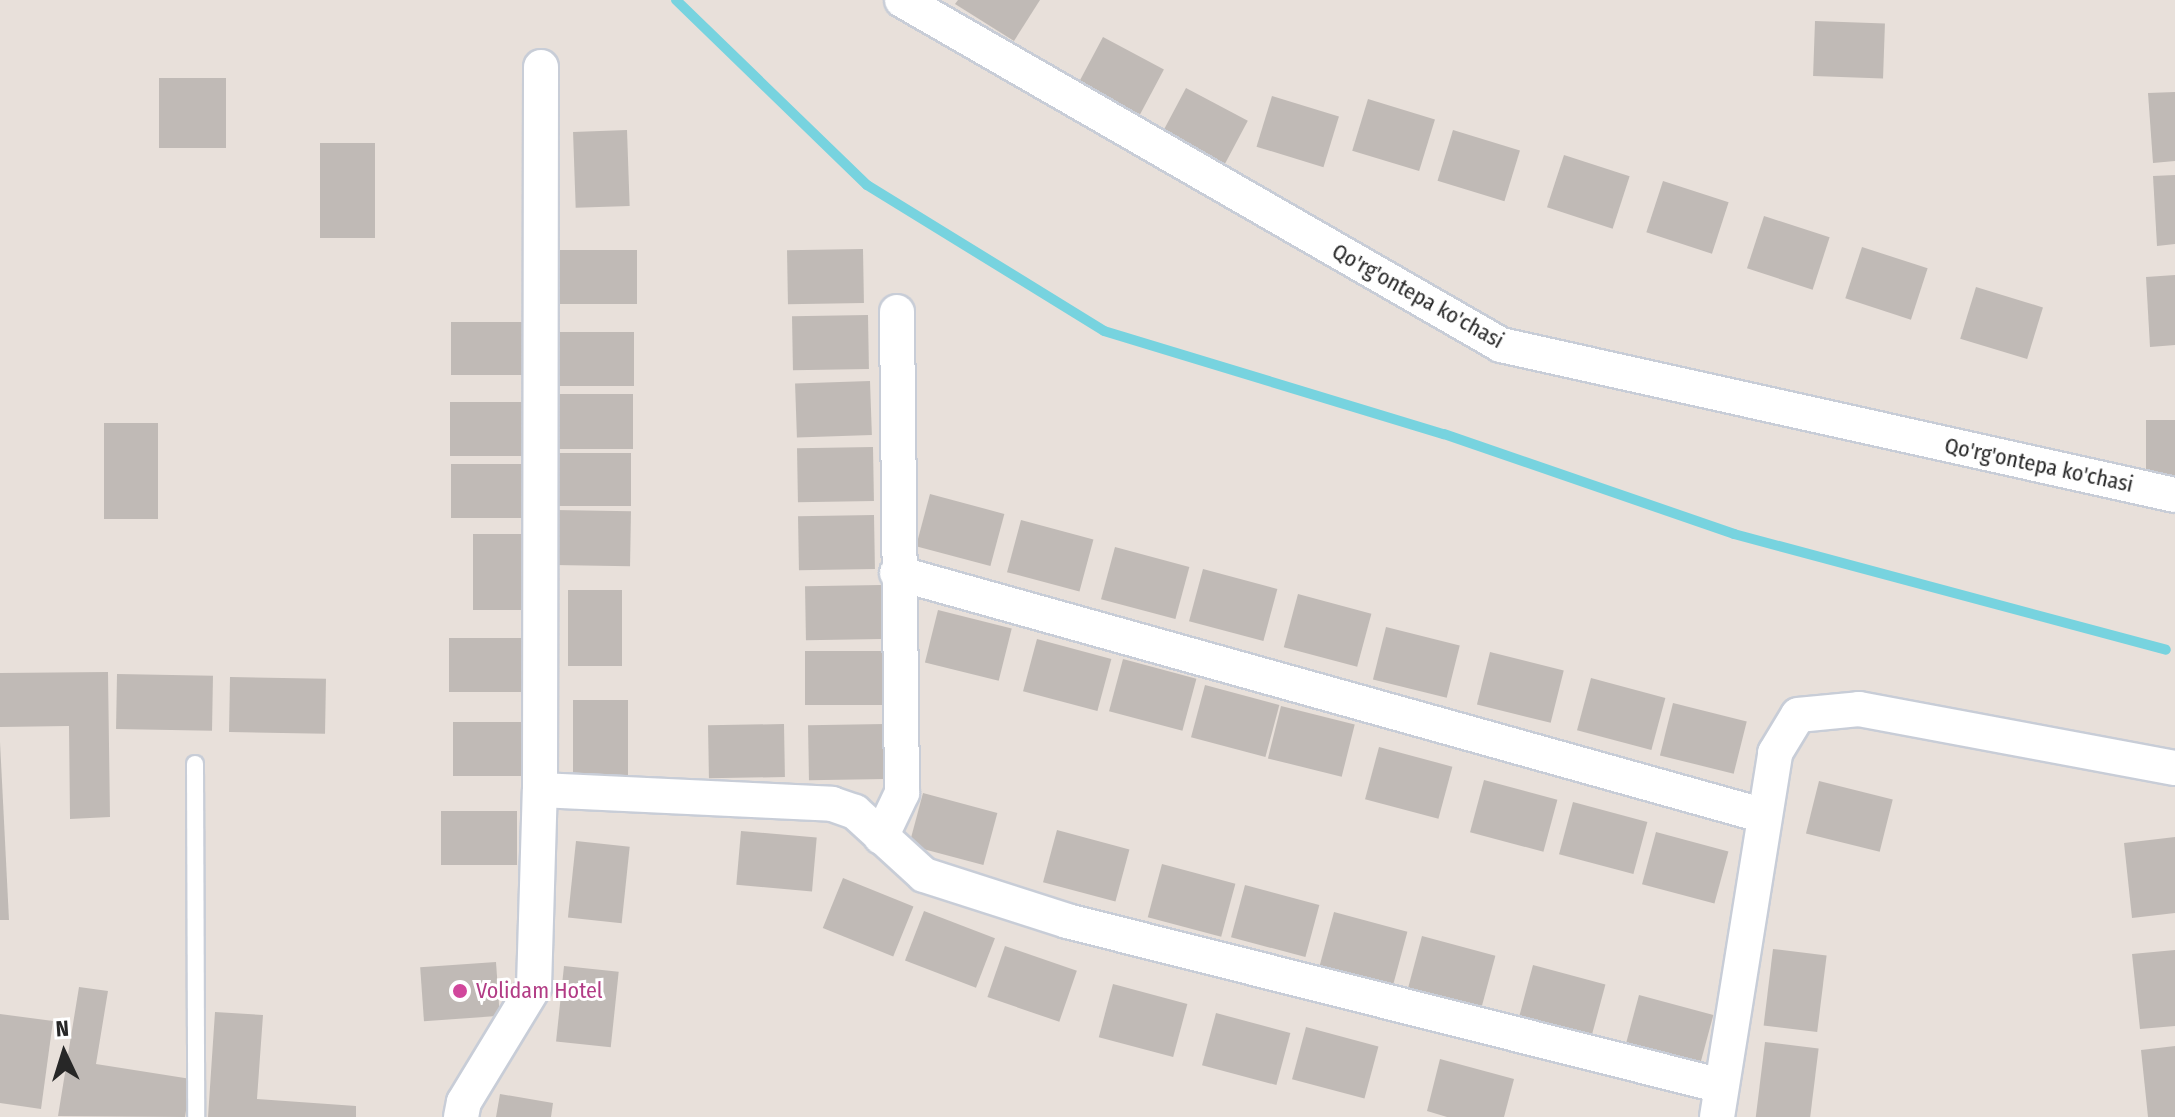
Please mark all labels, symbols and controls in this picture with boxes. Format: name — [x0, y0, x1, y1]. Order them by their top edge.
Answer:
street label: Qo'rg'ontepa ko'chasi — [1328, 238, 1508, 354]
street label: Qo'rg'ontepa ko'chasi — [1942, 432, 2136, 498]
place label: Volidam Hotel — [476, 978, 603, 1004]
marker: Volidam Hotel — [451, 982, 469, 1000]
north arrow — [24, 1013, 104, 1093]
text: N — [55, 1015, 70, 1042]

